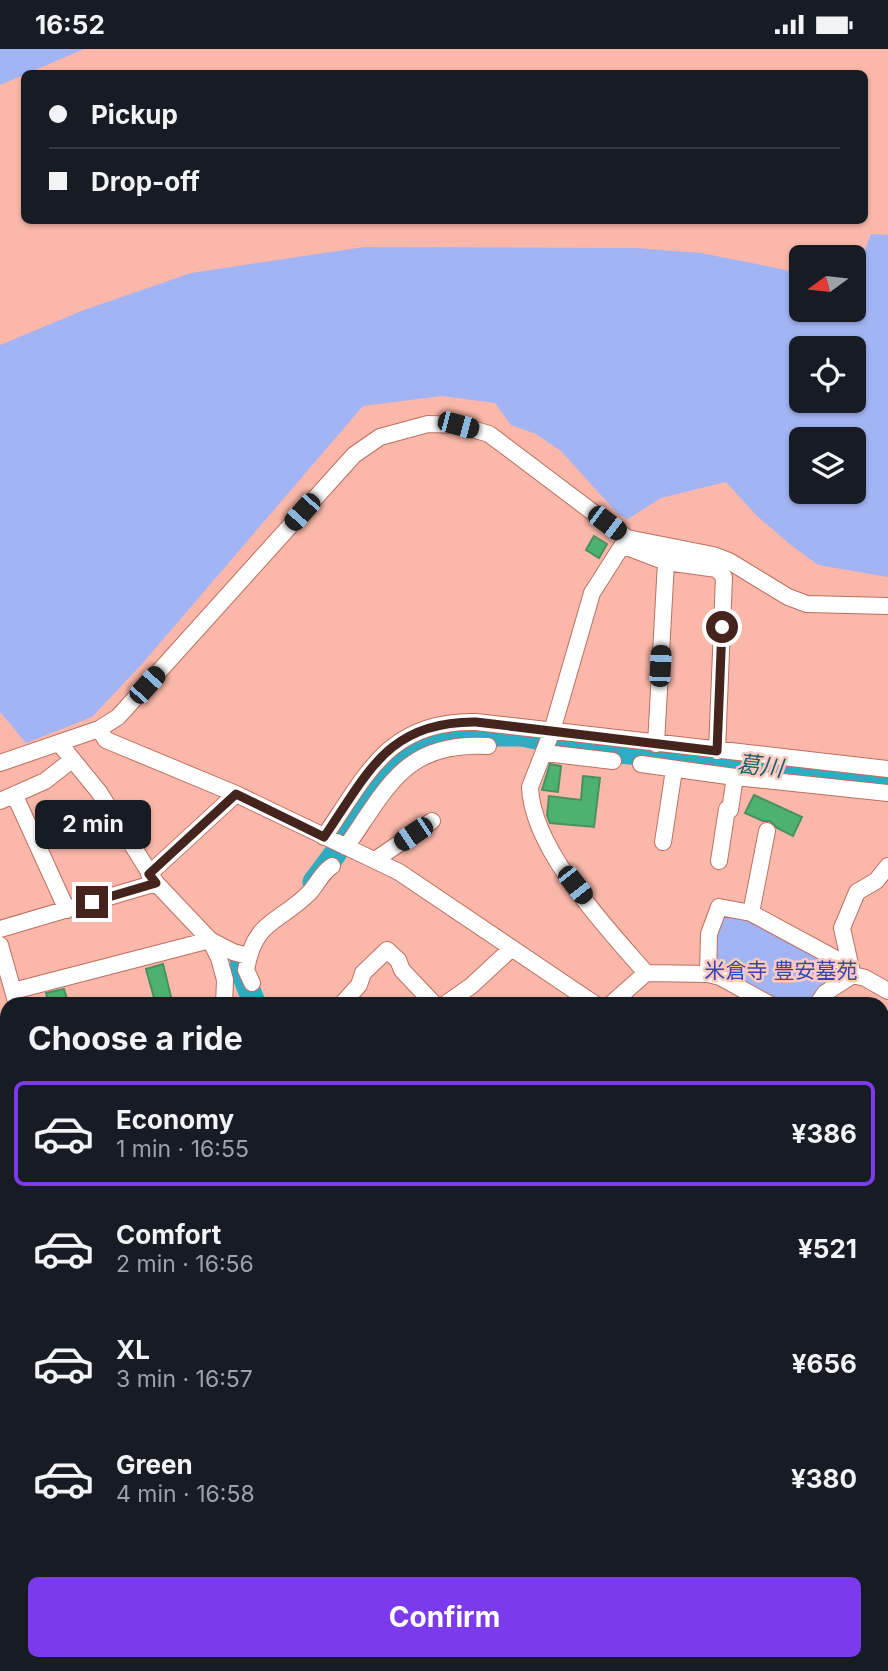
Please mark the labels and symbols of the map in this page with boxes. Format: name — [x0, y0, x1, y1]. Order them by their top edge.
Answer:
north arrow — [789, 245, 866, 322]
car — [435, 409, 482, 441]
car — [281, 489, 324, 535]
car — [584, 502, 631, 544]
route start — [706, 611, 738, 643]
car — [649, 644, 672, 688]
car — [126, 662, 169, 708]
water label: 葛川 — [736, 750, 787, 783]
callout: 2 min — [34, 801, 150, 849]
car — [390, 814, 437, 854]
car — [554, 862, 597, 908]
route end — [76, 886, 108, 918]
park label: 米倉寺 豊安墓苑 — [705, 958, 857, 983]

